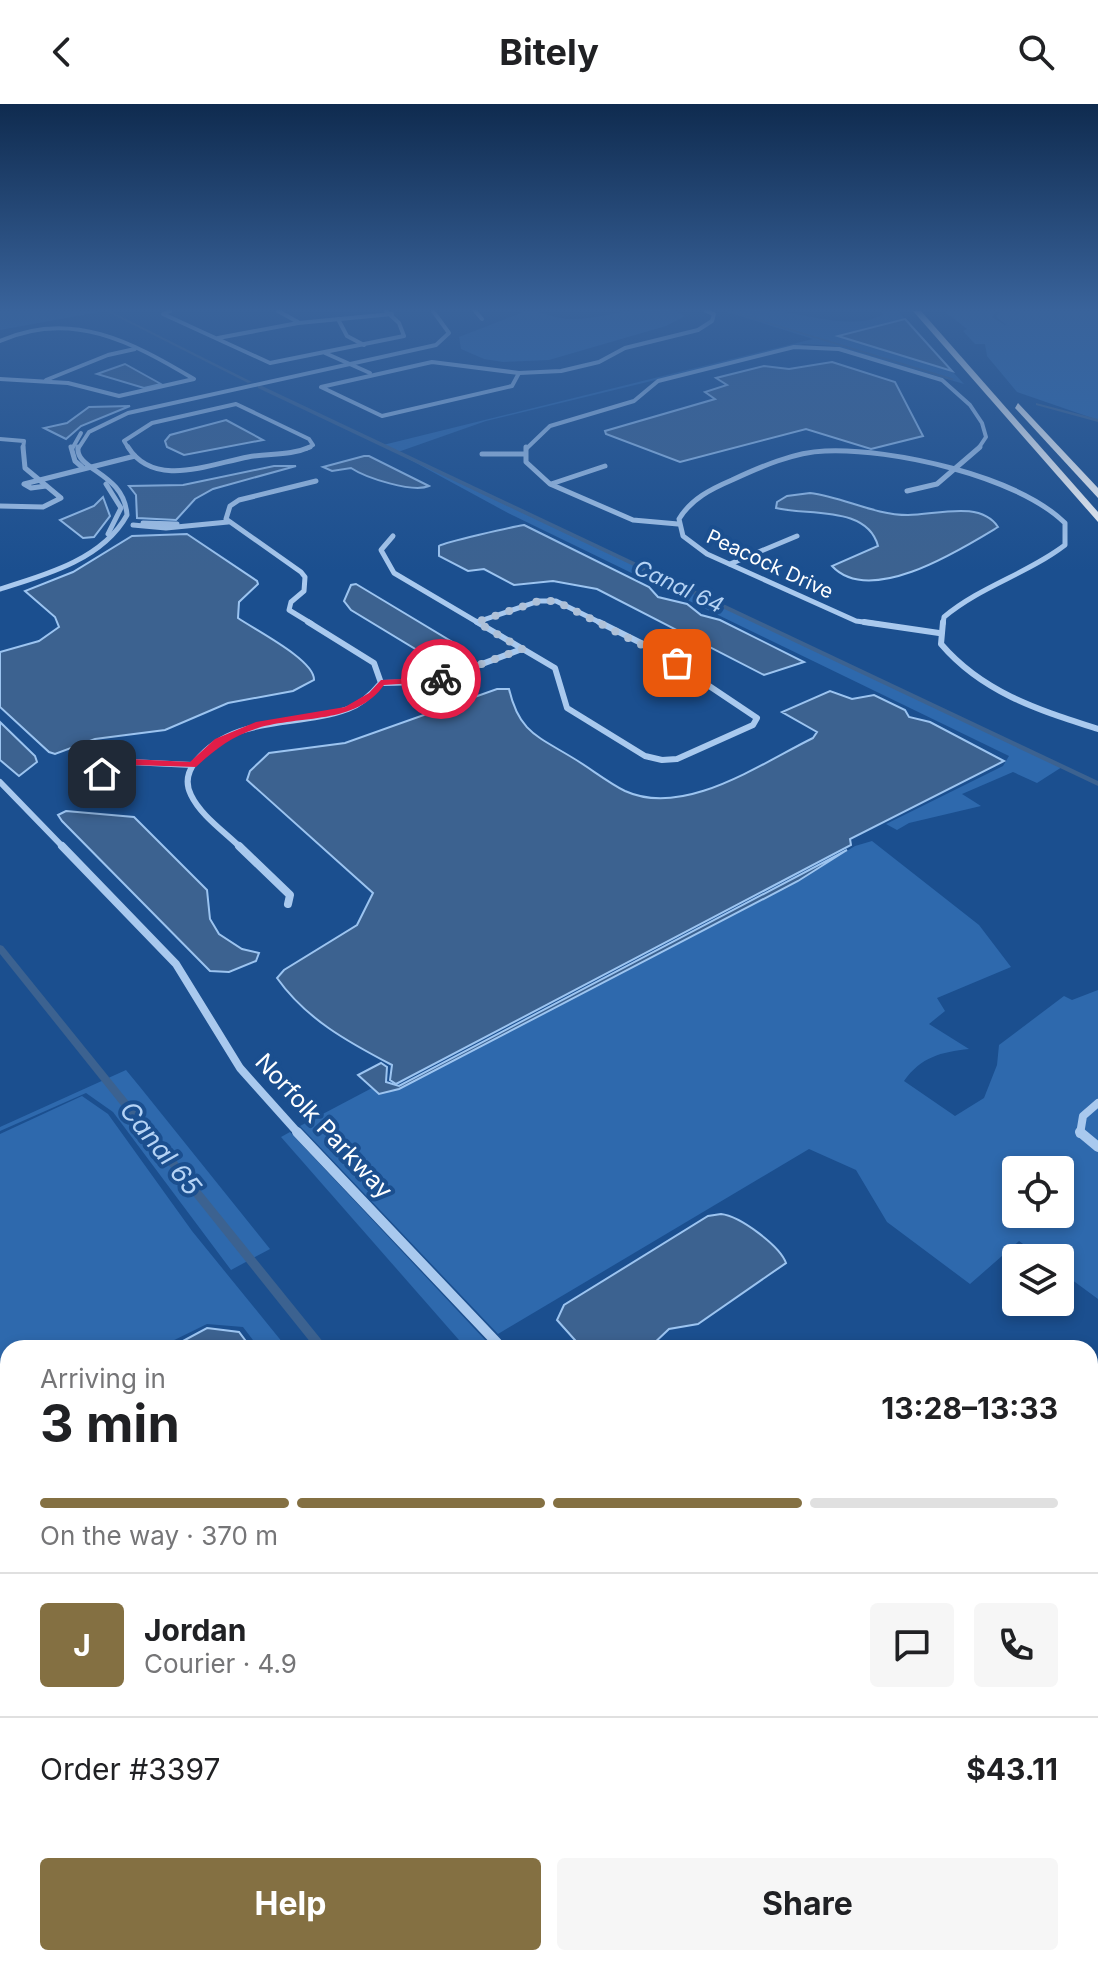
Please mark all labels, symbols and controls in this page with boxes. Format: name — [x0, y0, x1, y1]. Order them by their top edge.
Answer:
icon: back — [40, 30, 84, 74]
text: Bitely — [499, 30, 599, 74]
icon: search — [1014, 30, 1058, 74]
street label: Peacock Drive — [703, 524, 837, 604]
water label: Canal 64 — [630, 554, 728, 618]
pin — [643, 629, 711, 697]
courier — [401, 639, 481, 719]
icon: bag — [655, 641, 699, 685]
icon: bike — [419, 657, 463, 701]
pin — [68, 740, 136, 808]
icon: home — [80, 752, 124, 796]
street label: Norfolk Parkway — [249, 1047, 399, 1205]
water label: Canal 65 — [114, 1095, 208, 1201]
map controls — [1002, 1156, 1074, 1316]
button: locate — [1002, 1156, 1074, 1228]
button: layers — [1002, 1244, 1074, 1316]
text: Arriving in — [40, 1363, 166, 1394]
text: 13:28–13:33 — [881, 1390, 1058, 1426]
text: 3 min — [40, 1392, 180, 1455]
text: On the way · 370 m — [40, 1520, 278, 1551]
button: chat — [870, 1603, 954, 1687]
button: phone — [974, 1603, 1058, 1687]
text: Jordan — [144, 1612, 246, 1648]
text: J — [73, 1627, 91, 1663]
text: Courier · 4.9 — [144, 1648, 297, 1679]
text: Order #3397 — [40, 1751, 220, 1787]
text: $43.11 — [966, 1751, 1058, 1787]
button: Help — [40, 1858, 541, 1950]
button: Share — [557, 1858, 1058, 1950]

